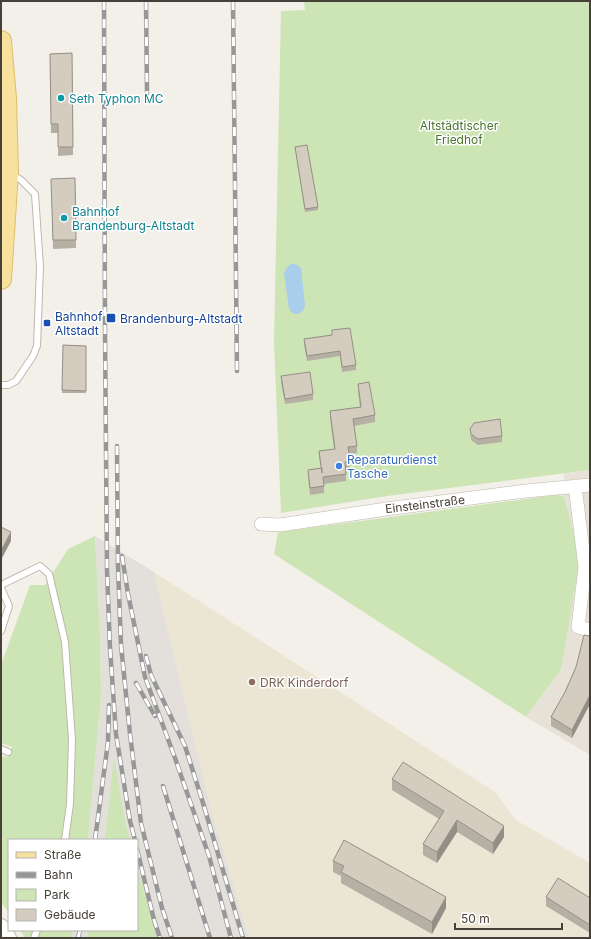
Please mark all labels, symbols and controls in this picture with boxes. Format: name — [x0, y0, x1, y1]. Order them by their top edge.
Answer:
place label: Seth Typhon MC — [69, 91, 164, 106]
marker: Seth Typhon MC — [56, 93, 66, 103]
park label: Altstädtischer Friedhof — [420, 118, 499, 147]
place label: Bahnhof Brandenburg-Altstadt — [72, 204, 195, 233]
marker: Bahnhof Brandenburg-Altstadt — [59, 213, 69, 223]
place label: Bahnhof Altstadt — [55, 309, 103, 338]
place label: Brandenburg-Altstadt — [120, 311, 243, 326]
marker: Brandenburg-Altstadt — [105, 312, 117, 324]
marker: Bahnhof Altstadt — [42, 318, 52, 328]
place label: Reparaturdienst Tasche — [347, 452, 437, 481]
marker: Reparaturdienst Tasche — [334, 461, 344, 471]
street label: Einsteinstraße — [384, 492, 466, 516]
place label: DRK Kinderdorf — [260, 675, 349, 690]
marker: DRK Kinderdorf — [247, 677, 257, 687]
legend — [8, 839, 138, 931]
text: Straße — [44, 847, 81, 862]
text: Bahn — [44, 867, 73, 882]
text: Park — [44, 887, 70, 902]
scale bar — [455, 905, 562, 931]
text: Gebäude — [44, 907, 96, 922]
text: 50 m — [461, 911, 490, 926]

